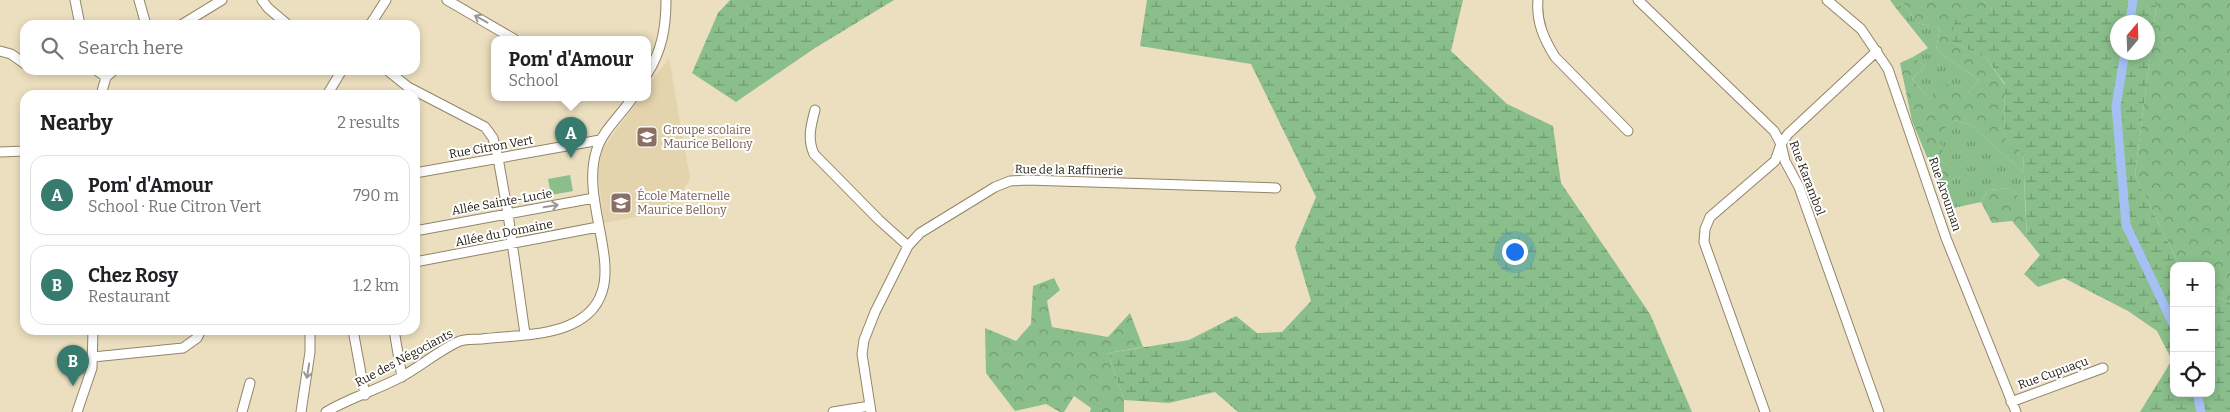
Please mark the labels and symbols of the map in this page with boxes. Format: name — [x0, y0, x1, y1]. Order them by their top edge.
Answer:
one-way arrow — [473, 14, 488, 24]
north arrow — [2110, 15, 2155, 60]
pin: A — [555, 117, 587, 158]
place label: Groupe scolaire Maurice Bellony — [663, 123, 753, 151]
school or university icon: Groupe scolaire Maurice Bellony — [635, 125, 659, 149]
street label: Rue Citron Vert — [448, 133, 535, 161]
street label: Rue Karambol — [1786, 139, 1828, 218]
street label: Rue Arouman — [1926, 155, 1964, 233]
street label: Rue de la Raffinerie — [1015, 162, 1123, 178]
street label: Allée Sainte-Lucie — [451, 186, 553, 218]
place label: École Maternelle Maurice Bellony — [637, 188, 730, 217]
school or university icon: École Maternelle Maurice Bellony — [609, 191, 633, 215]
one-way arrow — [543, 200, 559, 210]
street label: Allée du Domaine — [454, 217, 554, 249]
your location — [1502, 239, 1528, 265]
street label: Rue des Négociants — [353, 326, 456, 390]
pin: B — [57, 345, 89, 386]
street label: Rue Cupuaçu — [2016, 354, 2090, 392]
one-way arrow — [302, 363, 312, 379]

